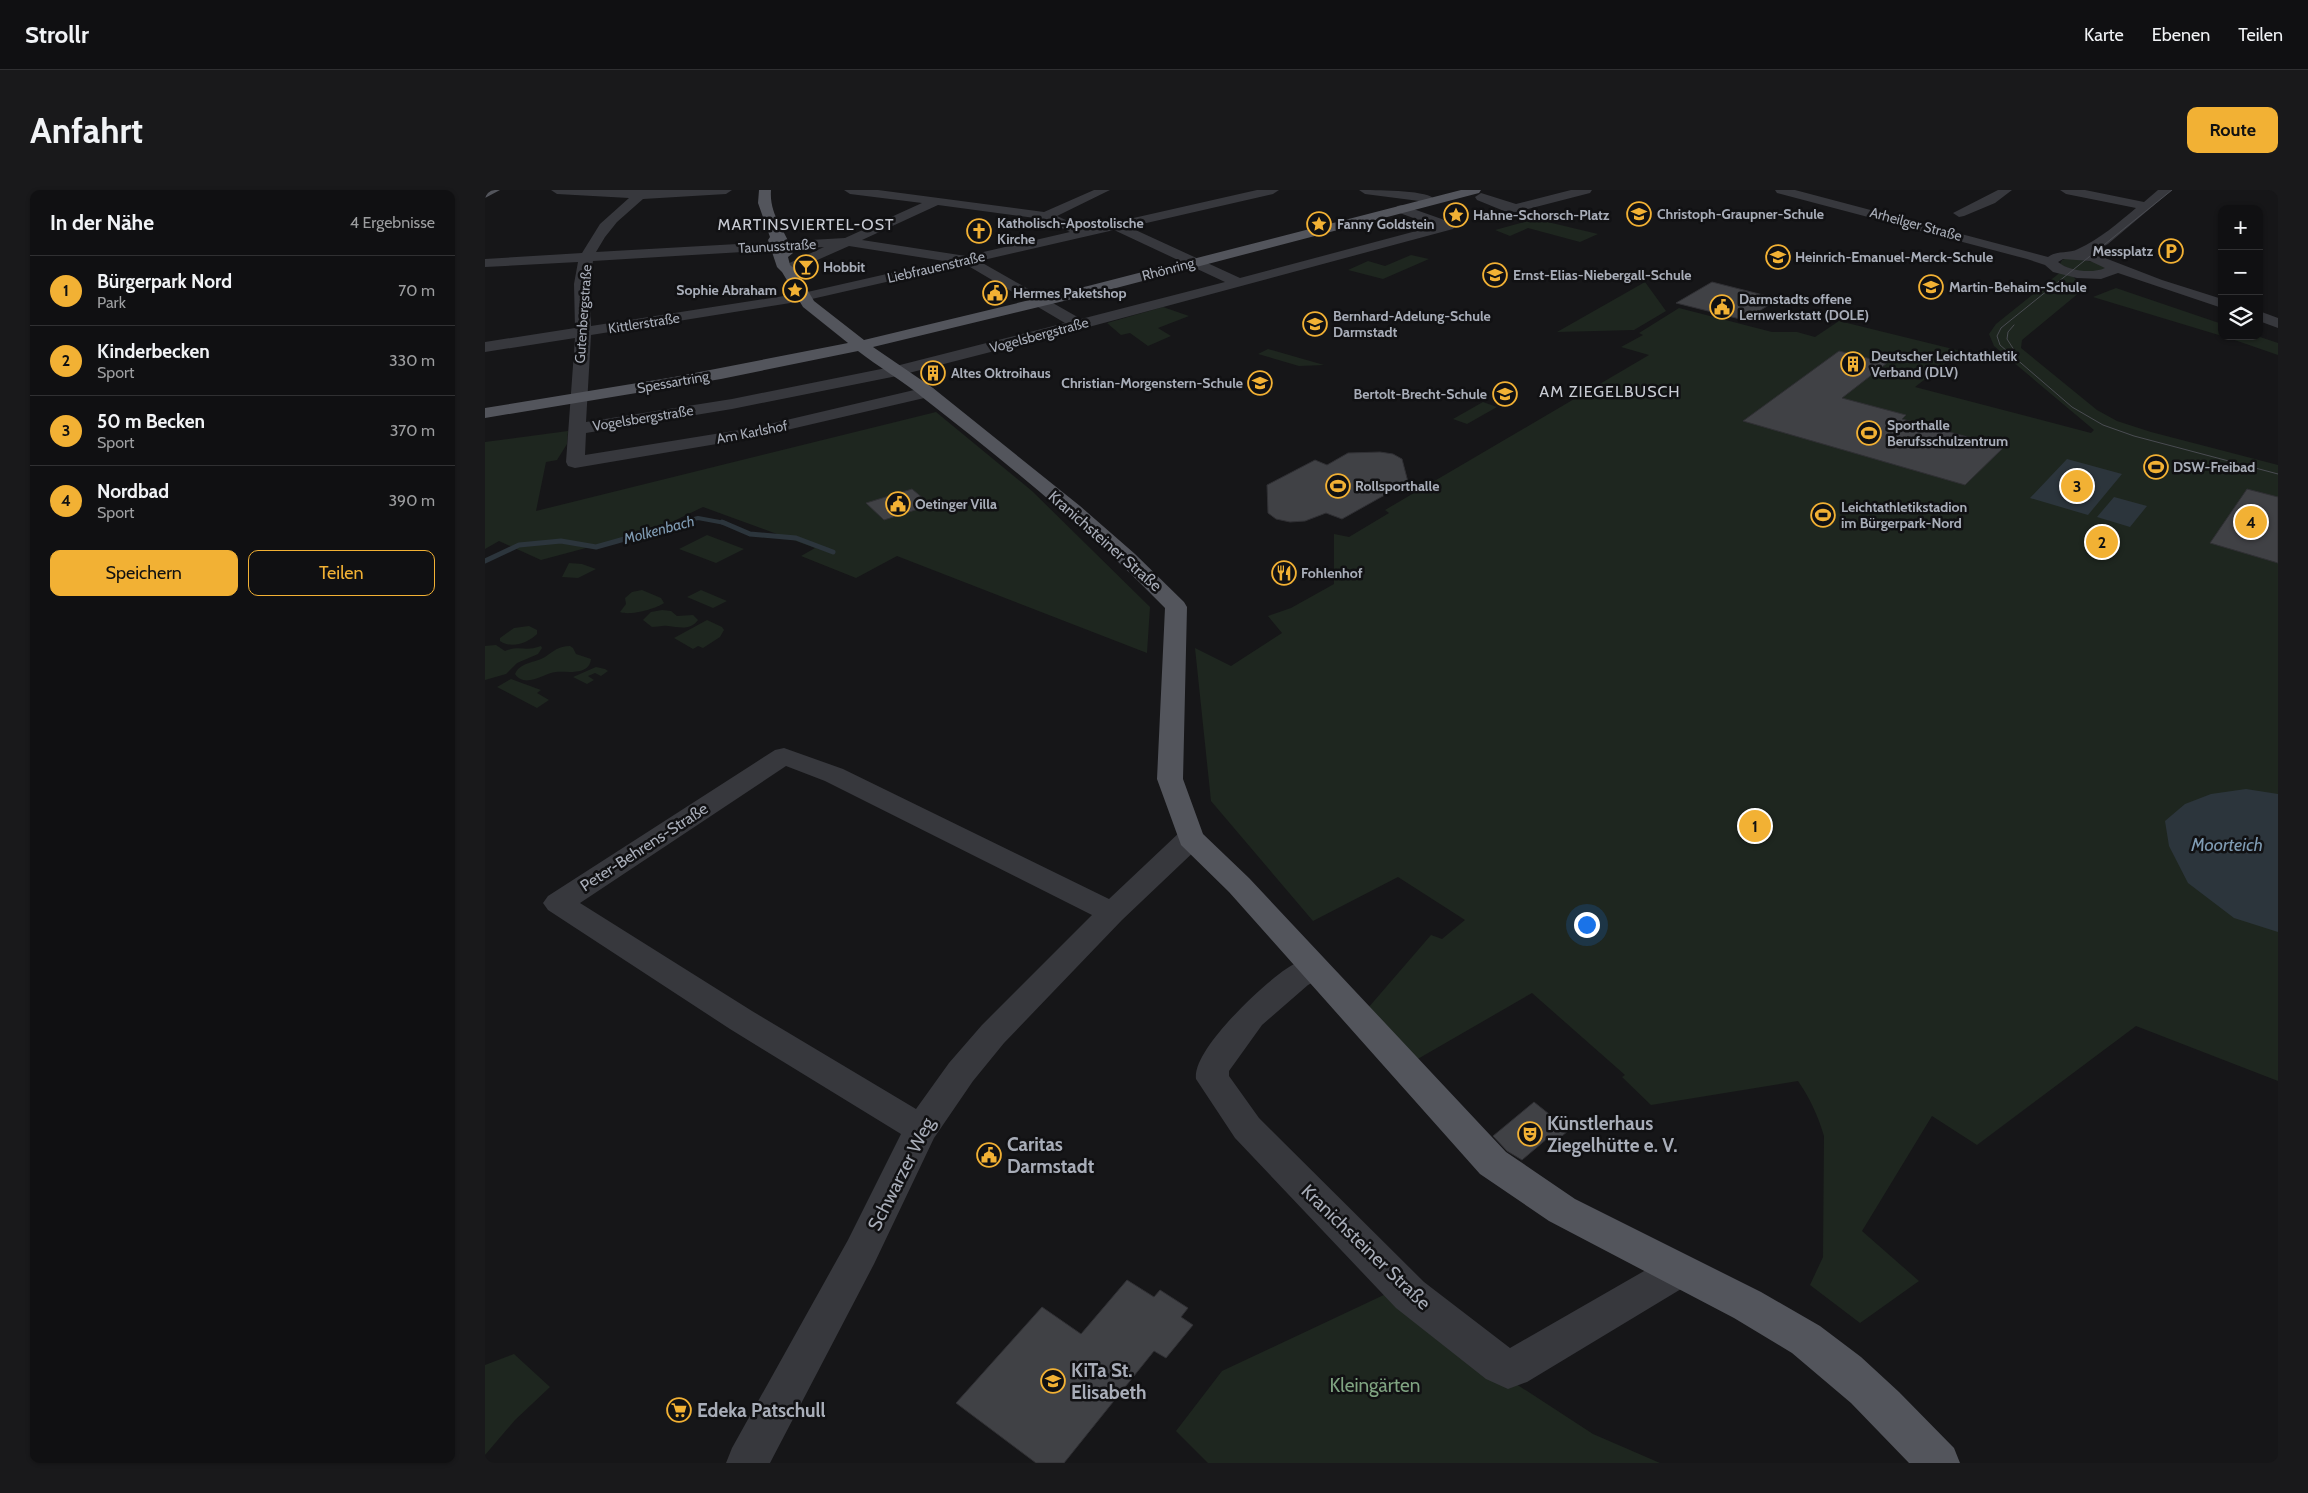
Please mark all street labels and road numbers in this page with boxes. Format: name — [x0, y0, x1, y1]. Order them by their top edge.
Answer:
street label: Arheilger Straße — [1868, 203, 1964, 245]
street label: Taunusstraße — [737, 235, 817, 257]
street label: Liebfrauenstraße — [885, 247, 987, 287]
street label: Rhönring — [1140, 253, 1197, 285]
street label: Gutenbergstraße — [571, 264, 595, 364]
street label: Kittlerstraße — [607, 308, 681, 338]
street label: Vogelsbergstraße — [988, 313, 1090, 357]
street label: Spessartring — [636, 367, 711, 397]
street label: Vogelsbergstraße — [591, 401, 695, 435]
street label: Am Karlshof — [715, 416, 789, 448]
street label: Kranichsteiner Straße — [1045, 487, 1165, 595]
street label: Peter-Behrens-Straße — [577, 799, 711, 895]
street label: Schwarzer Weg — [863, 1113, 940, 1234]
street label: Kranichsteiner Straße — [1297, 1179, 1436, 1315]

